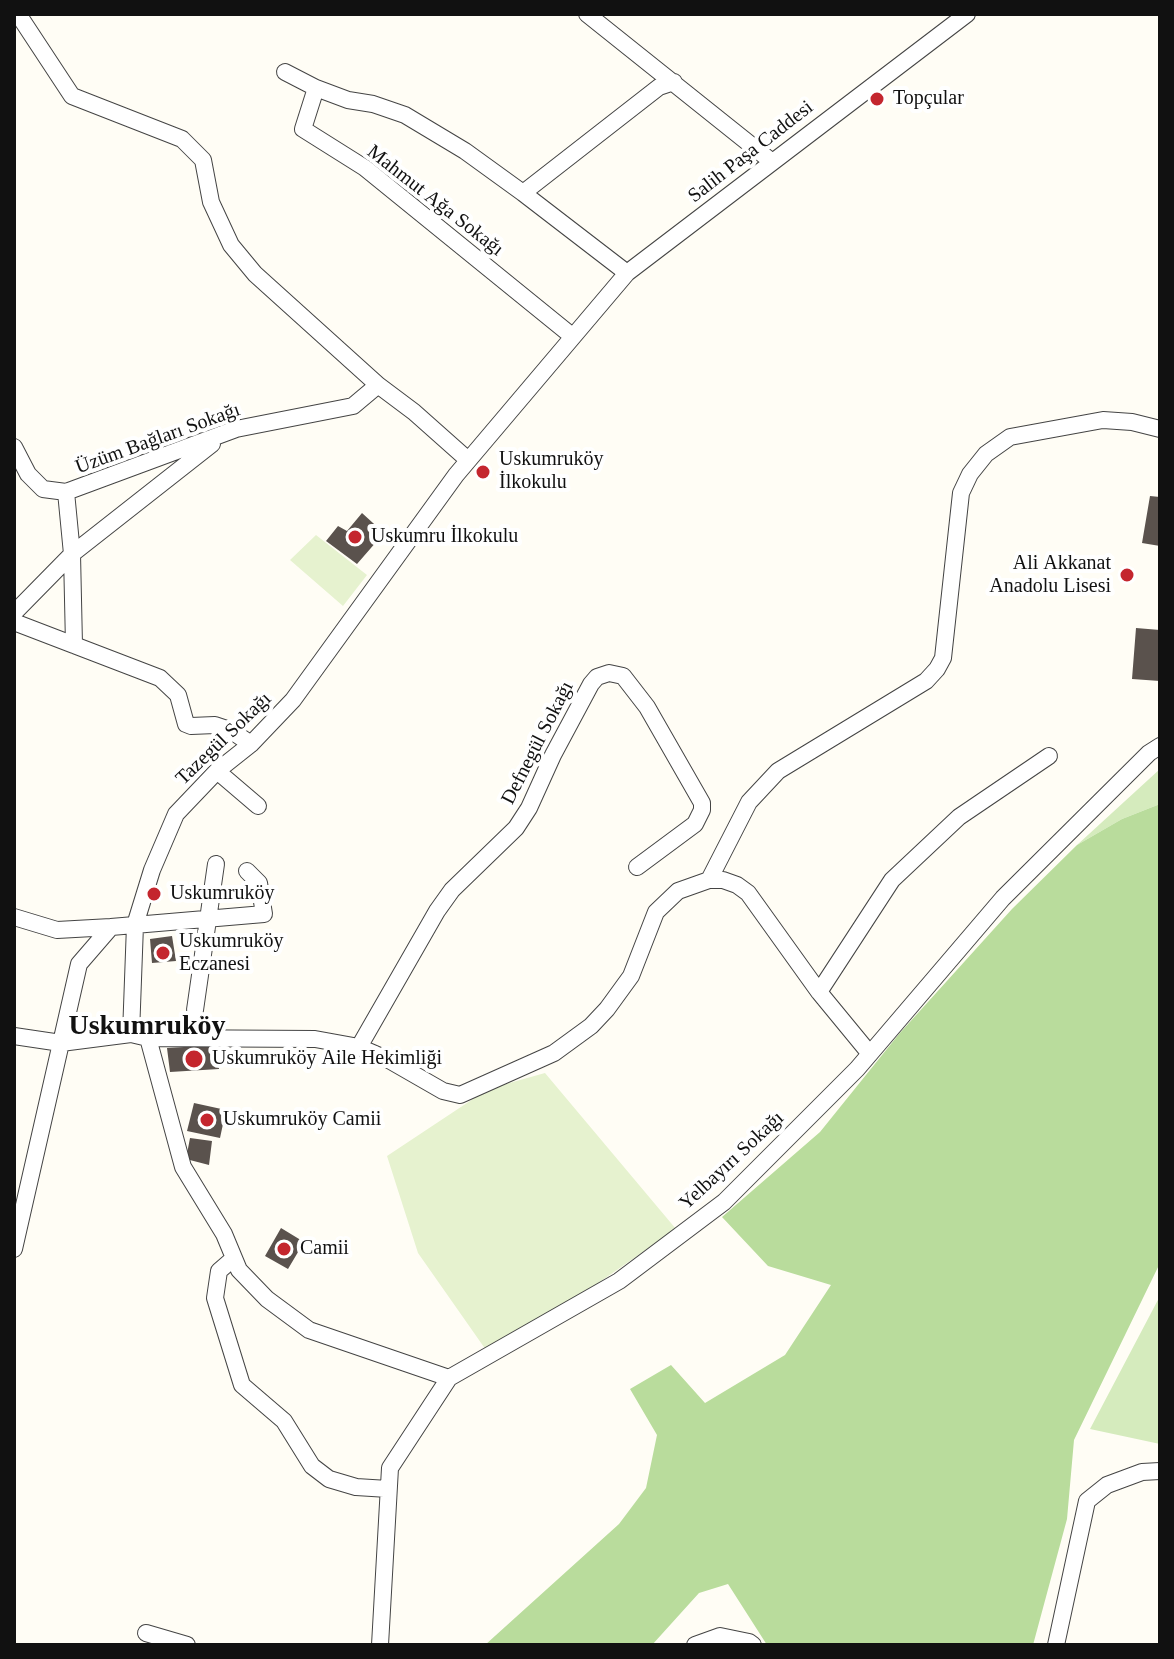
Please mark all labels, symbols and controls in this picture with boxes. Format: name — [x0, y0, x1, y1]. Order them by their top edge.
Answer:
place label: Topçular — [893, 87, 964, 111]
marker: Topçular — [868, 90, 886, 108]
street label: Salih Paşa Caddesi — [684, 96, 818, 208]
street label: Mahmut Ağa Sokağı — [362, 140, 508, 262]
street label: Üzüm Bağları Sokağı — [72, 398, 244, 480]
place label: Uskumruköy İlkokulu — [499, 448, 603, 495]
marker: Uskumruköy İlkokulu — [474, 463, 492, 481]
place label: Uskumru İlkokulu — [371, 525, 518, 549]
marker: Uskumru İlkokulu — [346, 528, 364, 546]
place label: Ali Akkanat Anadolu Lisesi — [989, 552, 1111, 599]
marker: Ali Akkanat Anadolu Lisesi — [1118, 566, 1136, 584]
street label: Defnegül Sokağı — [497, 677, 579, 809]
street label: Tazegül Sokağı — [171, 687, 277, 791]
place label: Uskumruköy — [170, 882, 274, 906]
marker: Uskumruköy — [145, 885, 163, 903]
place label: Uskumruköy Eczanesi — [179, 930, 283, 977]
marker: Uskumruköy Eczanesi — [154, 944, 172, 962]
district label: Uskumruköy — [68, 1010, 226, 1044]
place label: Uskumruköy Aile Hekimliği — [212, 1047, 442, 1071]
marker: Uskumruköy Aile Hekimliği — [183, 1048, 205, 1070]
street label: Yelbayırı Sokağı — [675, 1107, 789, 1215]
place label: Uskumruköy Camii — [223, 1108, 381, 1132]
marker: Uskumruköy Camii — [198, 1111, 216, 1129]
place label: Camii — [300, 1237, 349, 1261]
marker: Camii — [275, 1240, 293, 1258]

